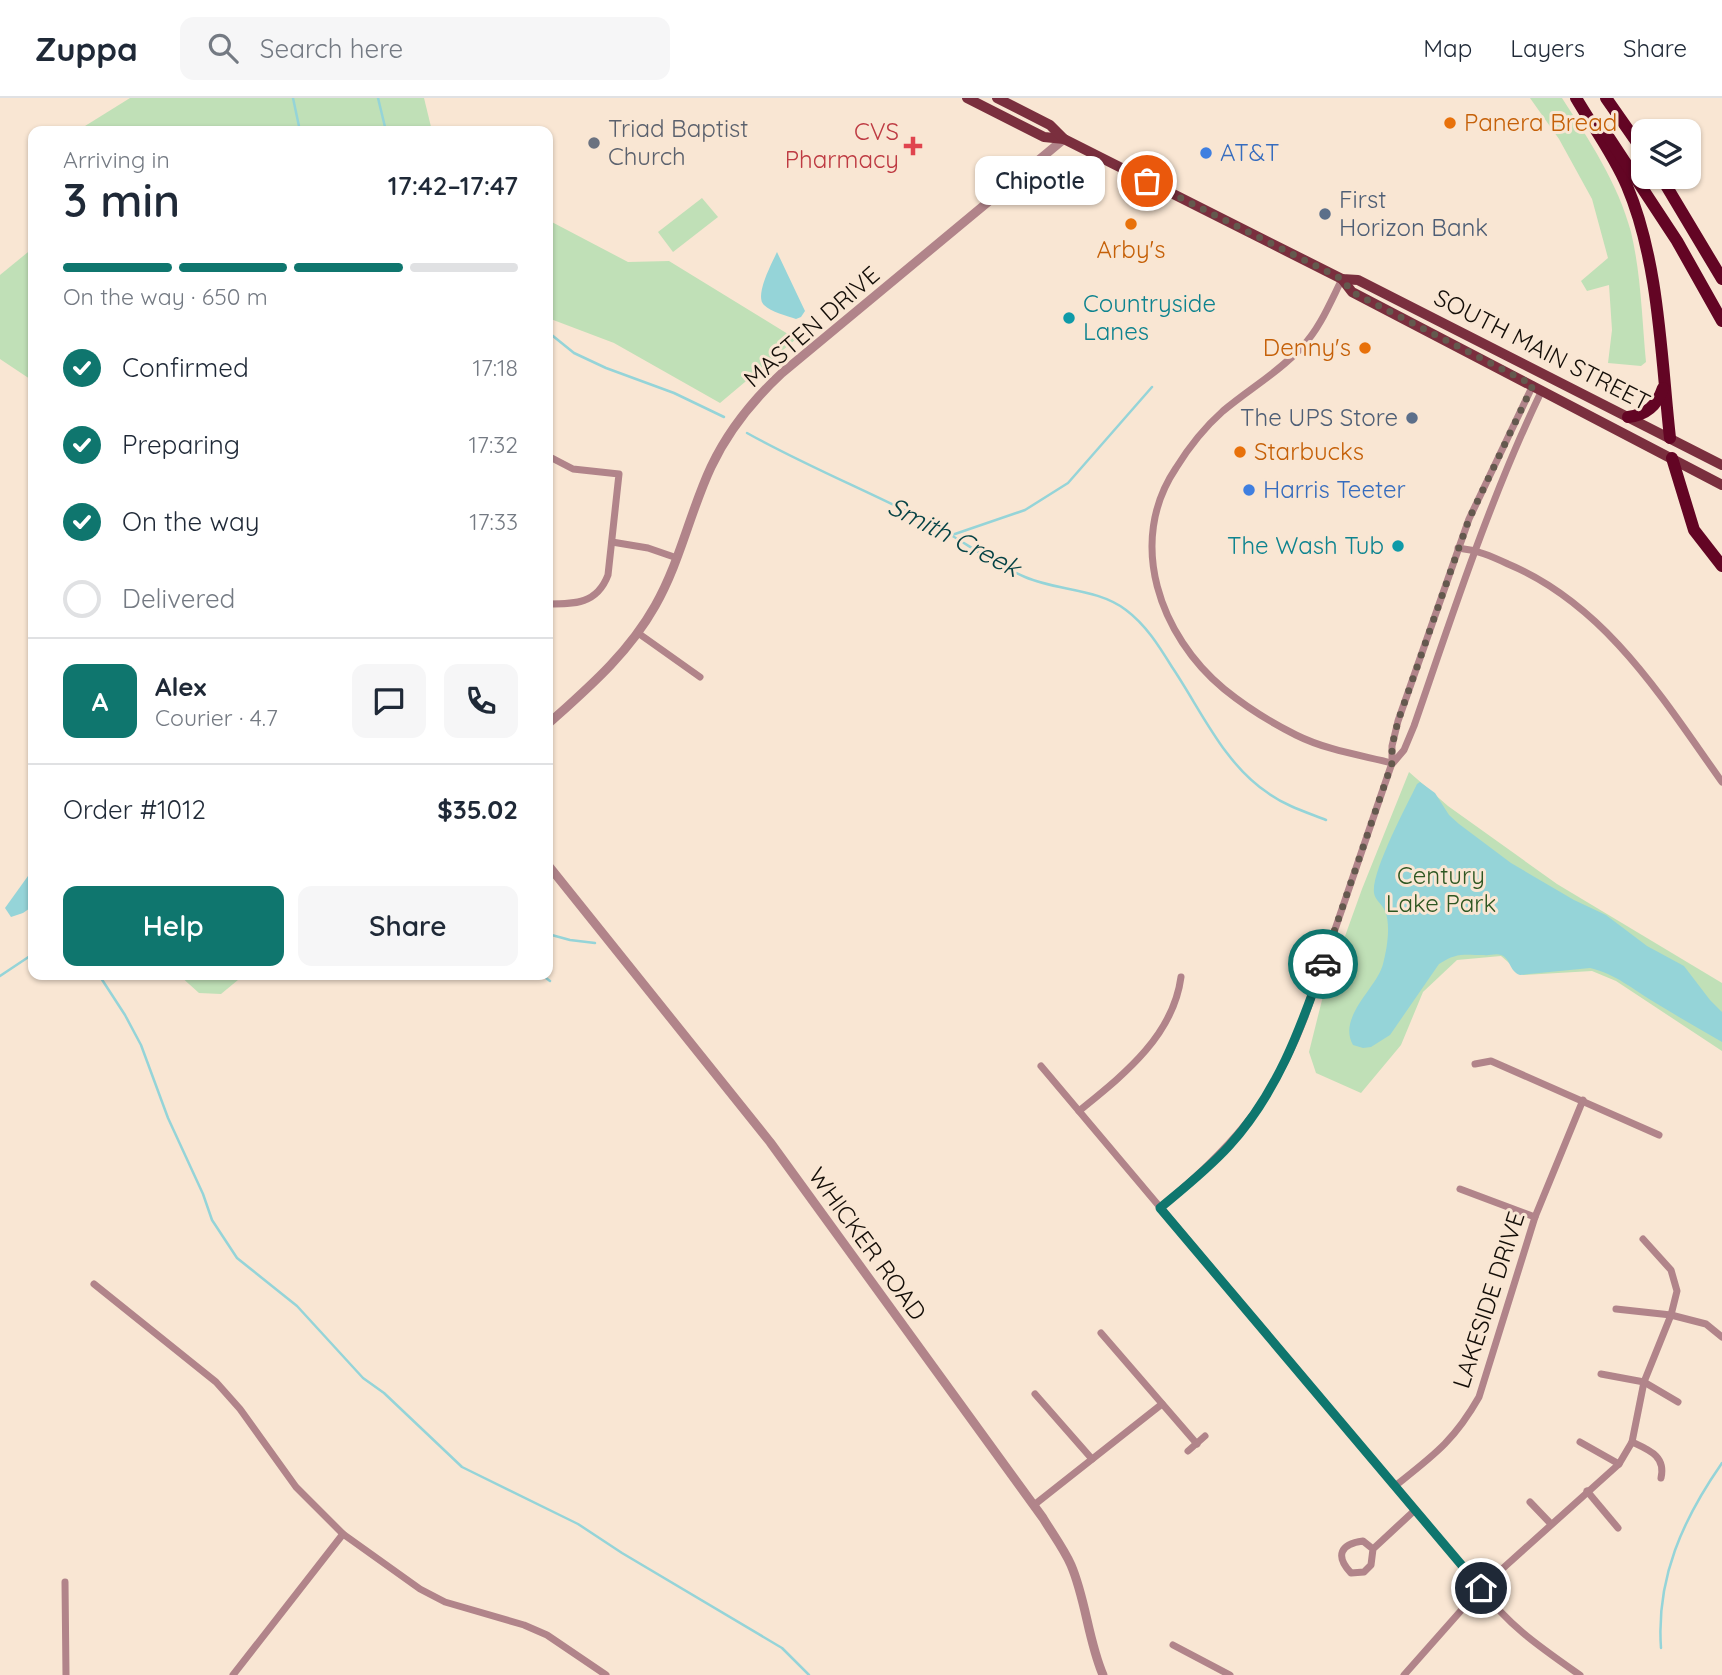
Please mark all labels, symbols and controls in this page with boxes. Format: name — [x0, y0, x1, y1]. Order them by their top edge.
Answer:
search box — [180, 17, 670, 80]
text: Zuppa — [35, 28, 138, 69]
icon: search — [204, 29, 242, 67]
text: Search here — [260, 32, 403, 65]
text: Map — [1423, 33, 1472, 63]
text: Layers — [1510, 33, 1585, 63]
text: Share — [1623, 33, 1687, 63]
place label: Panera Bread — [1464, 107, 1617, 137]
place label: Triad Baptist Church — [608, 113, 748, 171]
marker: Panera Bread — [1442, 115, 1458, 131]
place label: CVS Pharmacy — [785, 116, 899, 174]
map controls — [1631, 119, 1701, 189]
button: layers — [1631, 119, 1701, 189]
marker: Triad Baptist Church — [586, 135, 602, 151]
place label: AT&T — [1220, 137, 1280, 167]
marker: CVS Pharmacy — [905, 138, 921, 154]
text: Arriving in — [63, 145, 170, 174]
marker: AT&T — [1198, 145, 1214, 161]
pin — [1117, 151, 1177, 211]
callout: Chipotle — [976, 156, 1105, 206]
icon: bag — [1128, 162, 1166, 200]
text: Chipotle — [995, 166, 1085, 195]
text: 17:42–17:47 — [388, 169, 518, 202]
text: 3 min — [63, 171, 180, 229]
place label: First Horizon Bank — [1339, 184, 1488, 242]
marker: First Horizon Bank — [1317, 206, 1333, 222]
marker: Arby's — [1123, 216, 1139, 232]
place label: Arby's — [1097, 234, 1165, 264]
street label: MASTEN DRIVE — [737, 259, 885, 393]
text: On the way · 650 m — [63, 282, 268, 311]
street label: SOUTH MAIN STREET — [1429, 282, 1656, 417]
place label: Countryside Lanes — [1083, 288, 1216, 346]
marker: Countryside Lanes — [1061, 310, 1077, 326]
place label: Denny's — [1263, 332, 1351, 362]
marker: Denny's — [1357, 340, 1373, 356]
icon: check — [63, 349, 101, 387]
text: Confirmed — [122, 351, 249, 384]
text: 17:18 — [472, 353, 518, 382]
place label: The UPS Store — [1240, 402, 1398, 432]
marker: The UPS Store — [1404, 410, 1420, 426]
icon: check — [63, 426, 101, 464]
text: Preparing — [122, 428, 240, 461]
text: 17:32 — [469, 430, 518, 459]
place label: Starbucks — [1254, 436, 1364, 466]
marker: Starbucks — [1232, 444, 1248, 460]
place label: Harris Teeter — [1263, 474, 1406, 504]
marker: Harris Teeter — [1241, 482, 1257, 498]
water label: Smith Creek — [882, 489, 1028, 585]
icon: check — [63, 503, 101, 541]
text: On the way — [122, 505, 260, 538]
text: 17:33 — [469, 507, 518, 536]
place label: The Wash Tub — [1227, 530, 1384, 560]
marker: The Wash Tub — [1390, 538, 1406, 554]
text: Delivered — [122, 582, 235, 615]
button: chat — [352, 664, 426, 738]
button: phone — [444, 664, 518, 738]
text: Alex — [155, 670, 206, 703]
text: A — [92, 685, 108, 718]
text: Courier · 4.7 — [155, 703, 278, 732]
text: Order #1012 — [63, 793, 206, 826]
text: $35.02 — [437, 793, 518, 826]
park label: Century Lake Park — [1386, 860, 1496, 918]
button: Help — [63, 886, 284, 966]
button: Share — [298, 886, 518, 966]
courier — [1288, 929, 1358, 999]
icon: car — [1304, 945, 1342, 983]
street label: WHICKER ROAD — [802, 1161, 933, 1326]
street label: LAKESIDE DRIVE — [1445, 1208, 1531, 1392]
pin — [1451, 1558, 1511, 1618]
icon: home — [1462, 1569, 1500, 1607]

